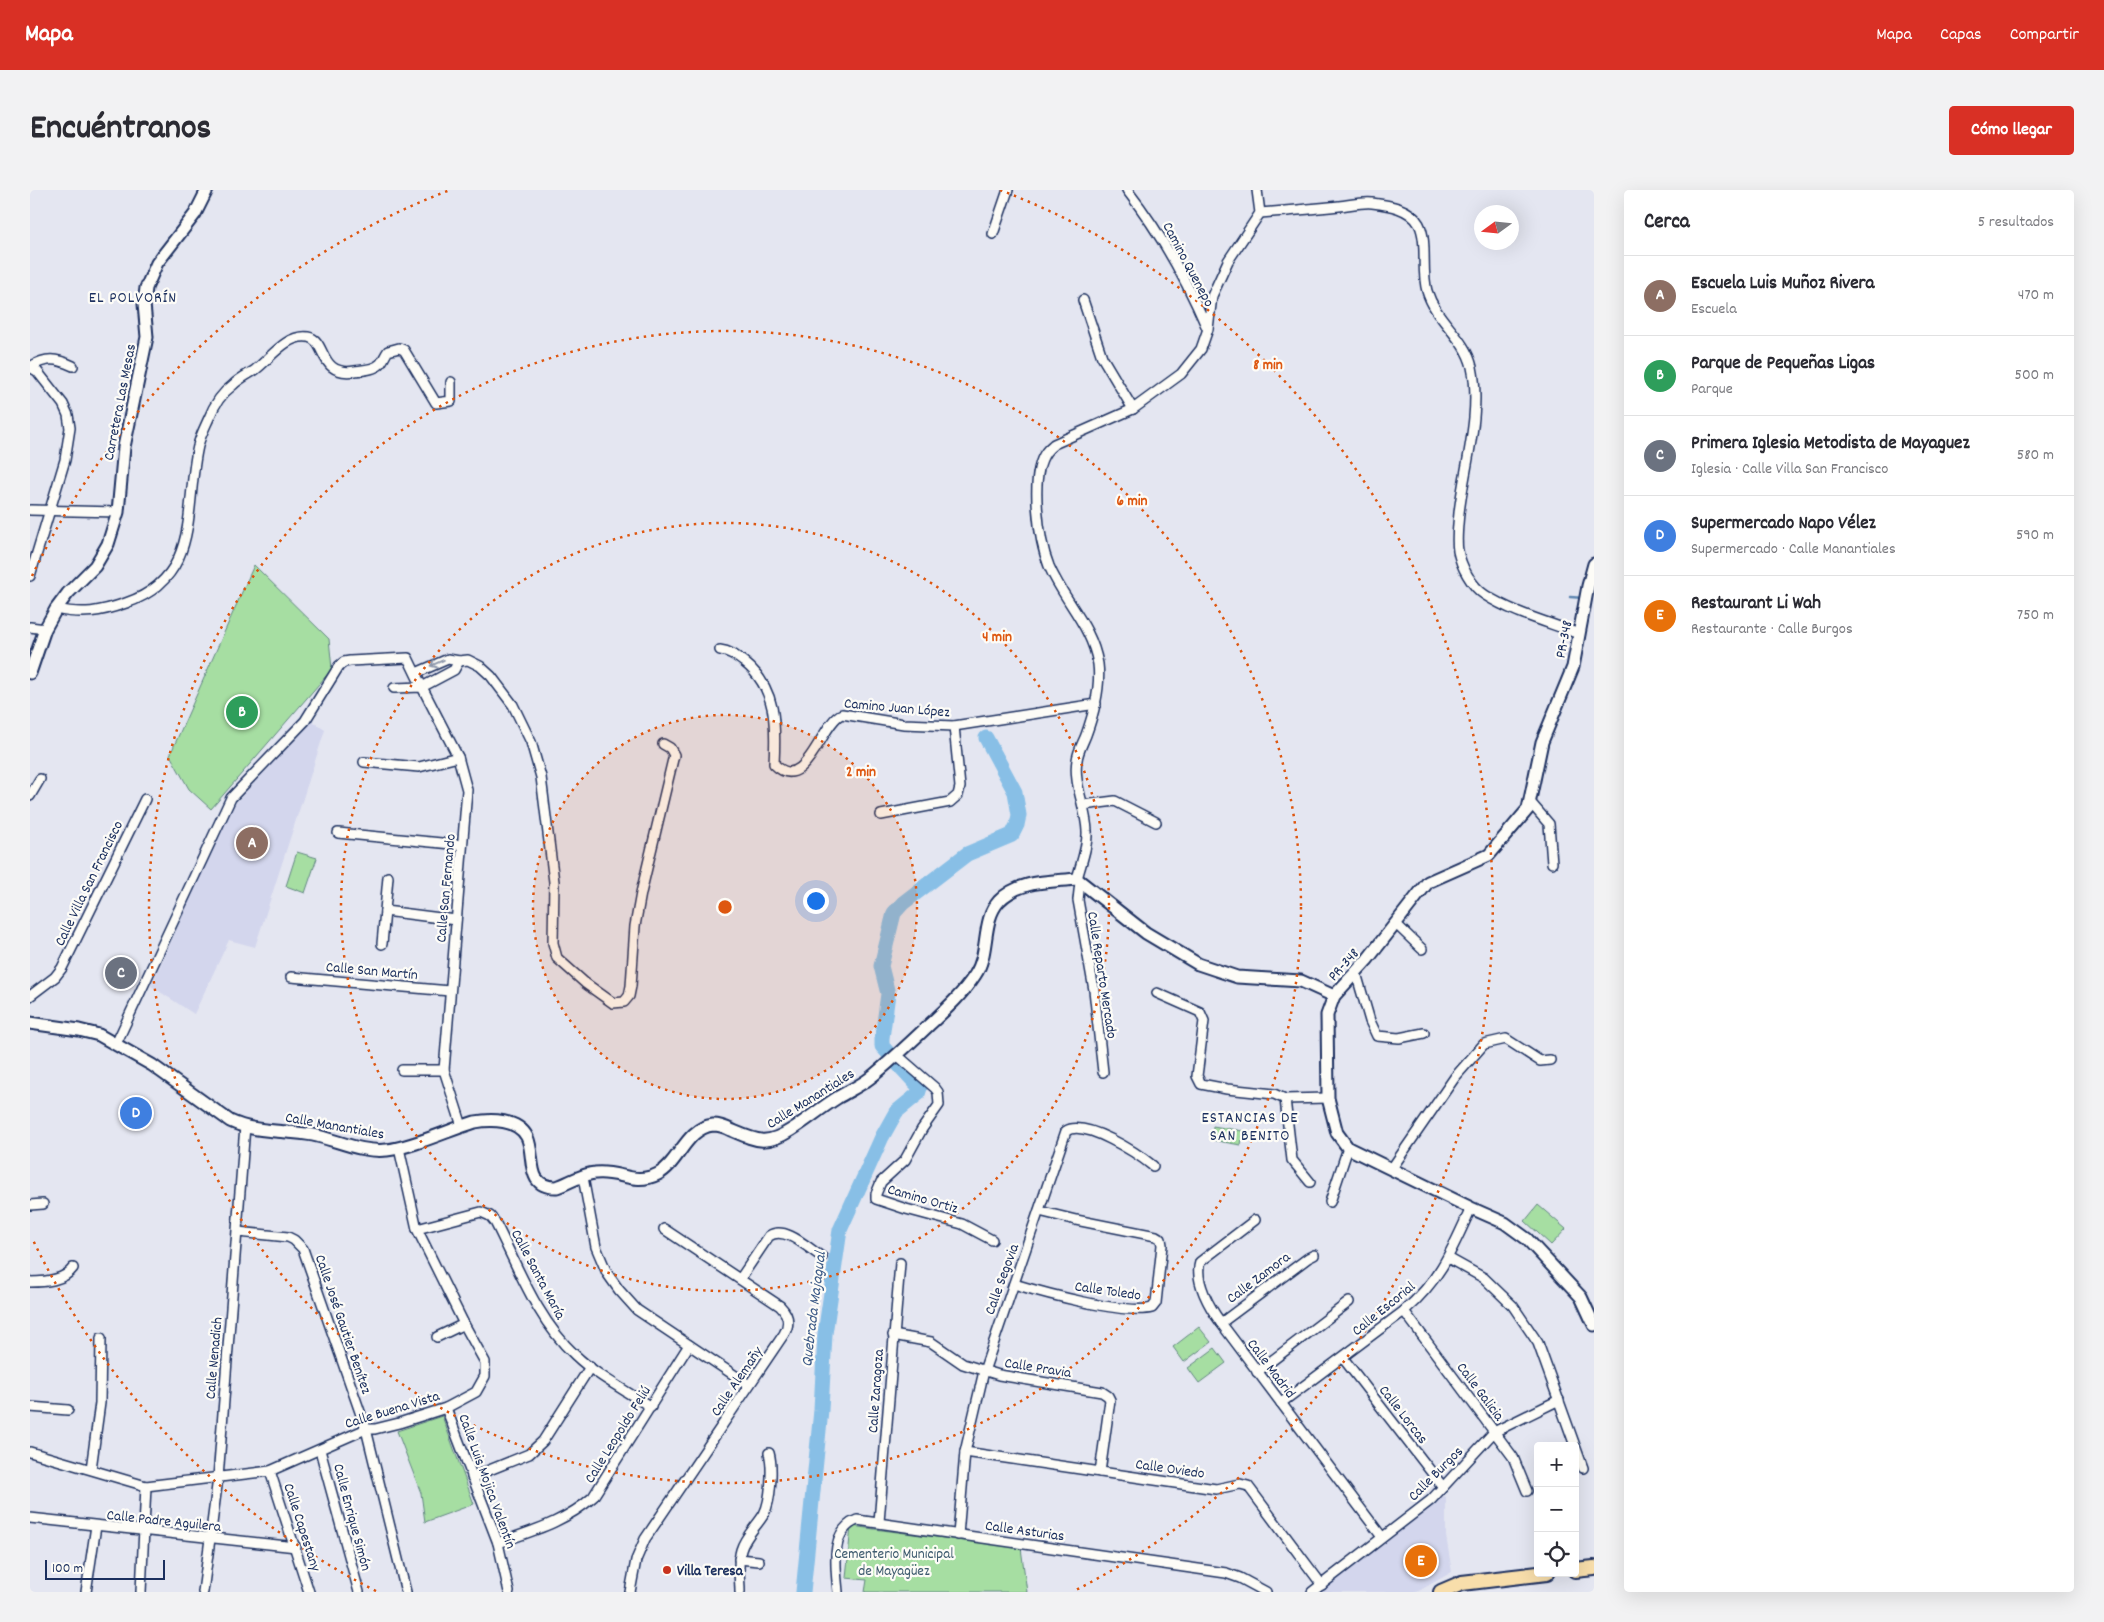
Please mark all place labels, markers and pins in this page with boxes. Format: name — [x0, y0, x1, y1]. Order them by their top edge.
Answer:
pin: B — [226, 693, 258, 731]
pin: A — [236, 824, 268, 862]
centre of rings — [716, 898, 734, 916]
pin: C — [105, 954, 137, 992]
pin: D — [120, 1094, 152, 1132]
pin: E — [1405, 1542, 1437, 1580]
place label: Villa Teresa — [677, 1561, 744, 1583]
marker: Villa Teresa — [661, 1564, 673, 1576]

